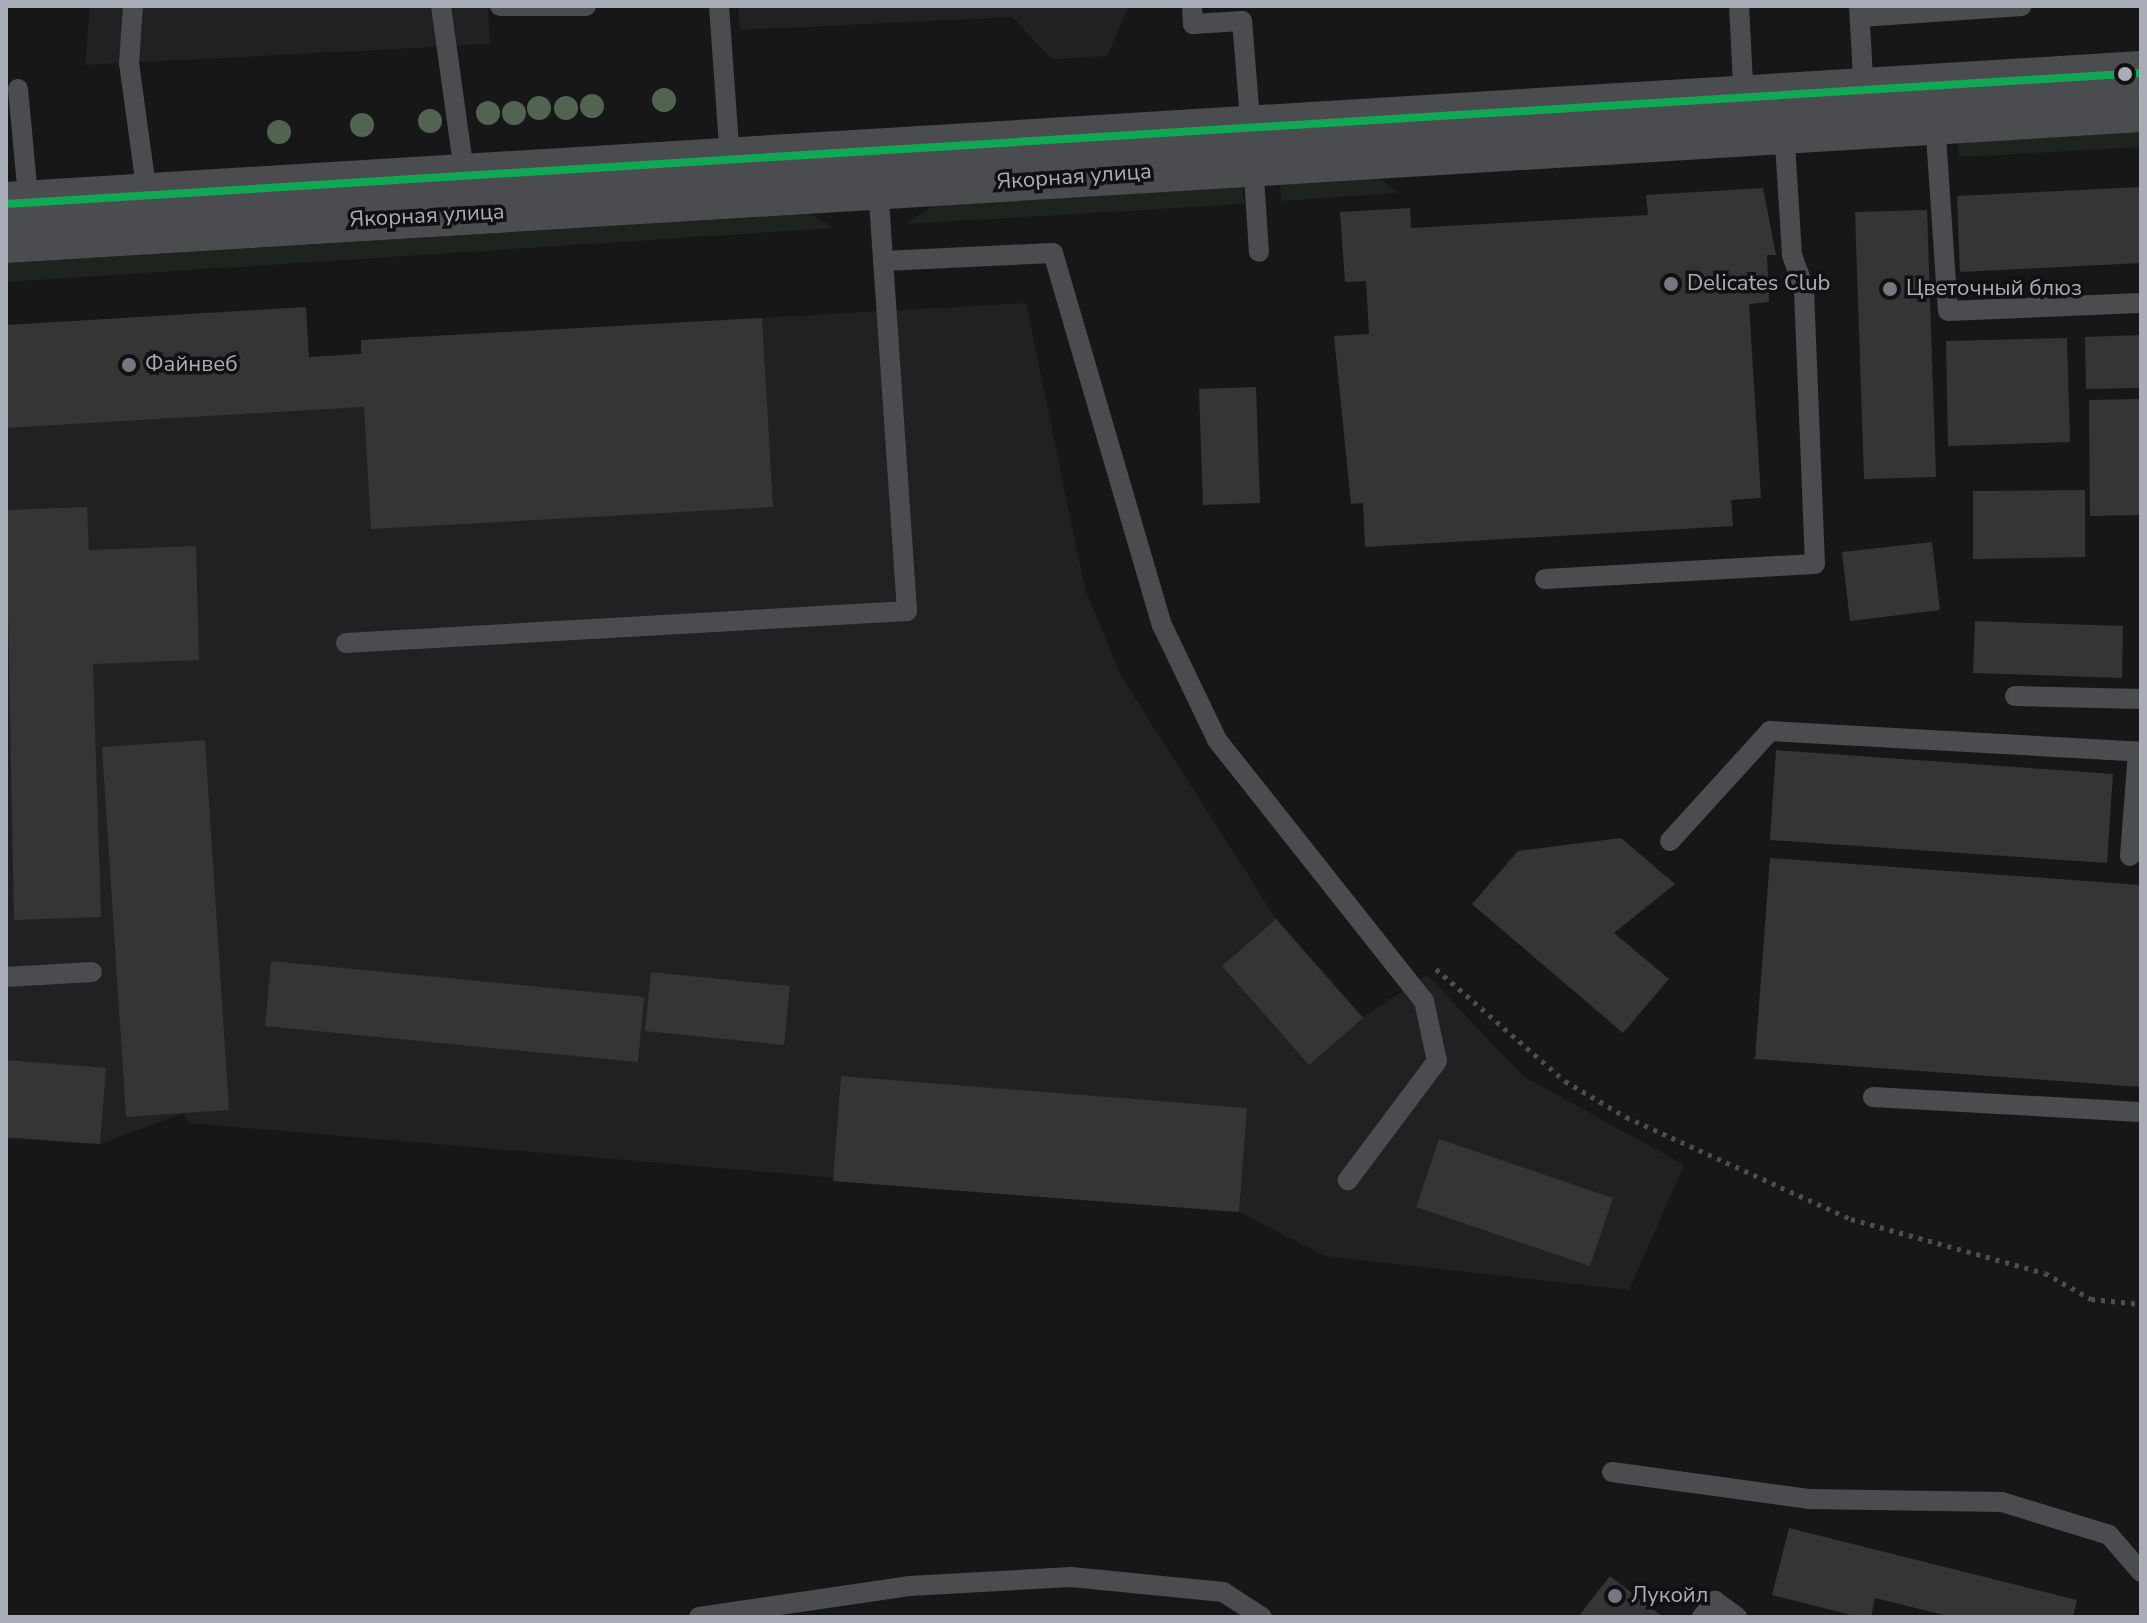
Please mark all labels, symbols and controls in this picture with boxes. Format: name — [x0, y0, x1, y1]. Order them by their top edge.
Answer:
unlabelled marker — [2117, 66, 2133, 82]
street label: Якорная улица — [996, 158, 1152, 196]
street label: Якорная улица — [349, 199, 505, 233]
place label: Delicates Club — [1687, 271, 1830, 297]
marker: Delicates Club — [1662, 275, 1680, 293]
place label: Цветочный блюз — [1906, 276, 2082, 302]
marker: Цветочный блюз — [1881, 280, 1899, 298]
place label: Файнвеб — [145, 352, 238, 378]
marker: Файнвеб — [120, 356, 138, 374]
place label: Лукойл — [1631, 1583, 1708, 1609]
marker: Лукойл — [1606, 1587, 1624, 1605]

